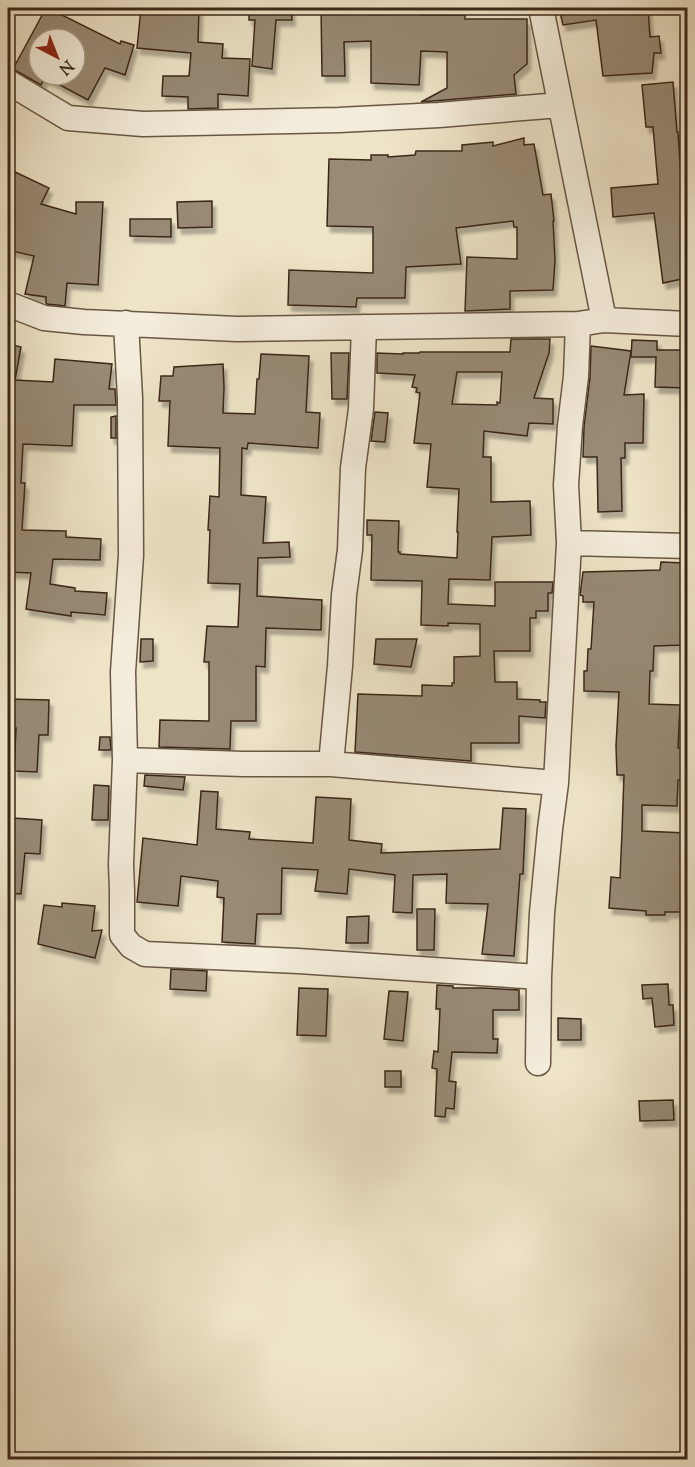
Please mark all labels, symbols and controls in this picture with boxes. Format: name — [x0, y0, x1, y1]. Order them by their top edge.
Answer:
north arrow — [27, 27, 87, 87]
text: N — [53, 53, 78, 79]

